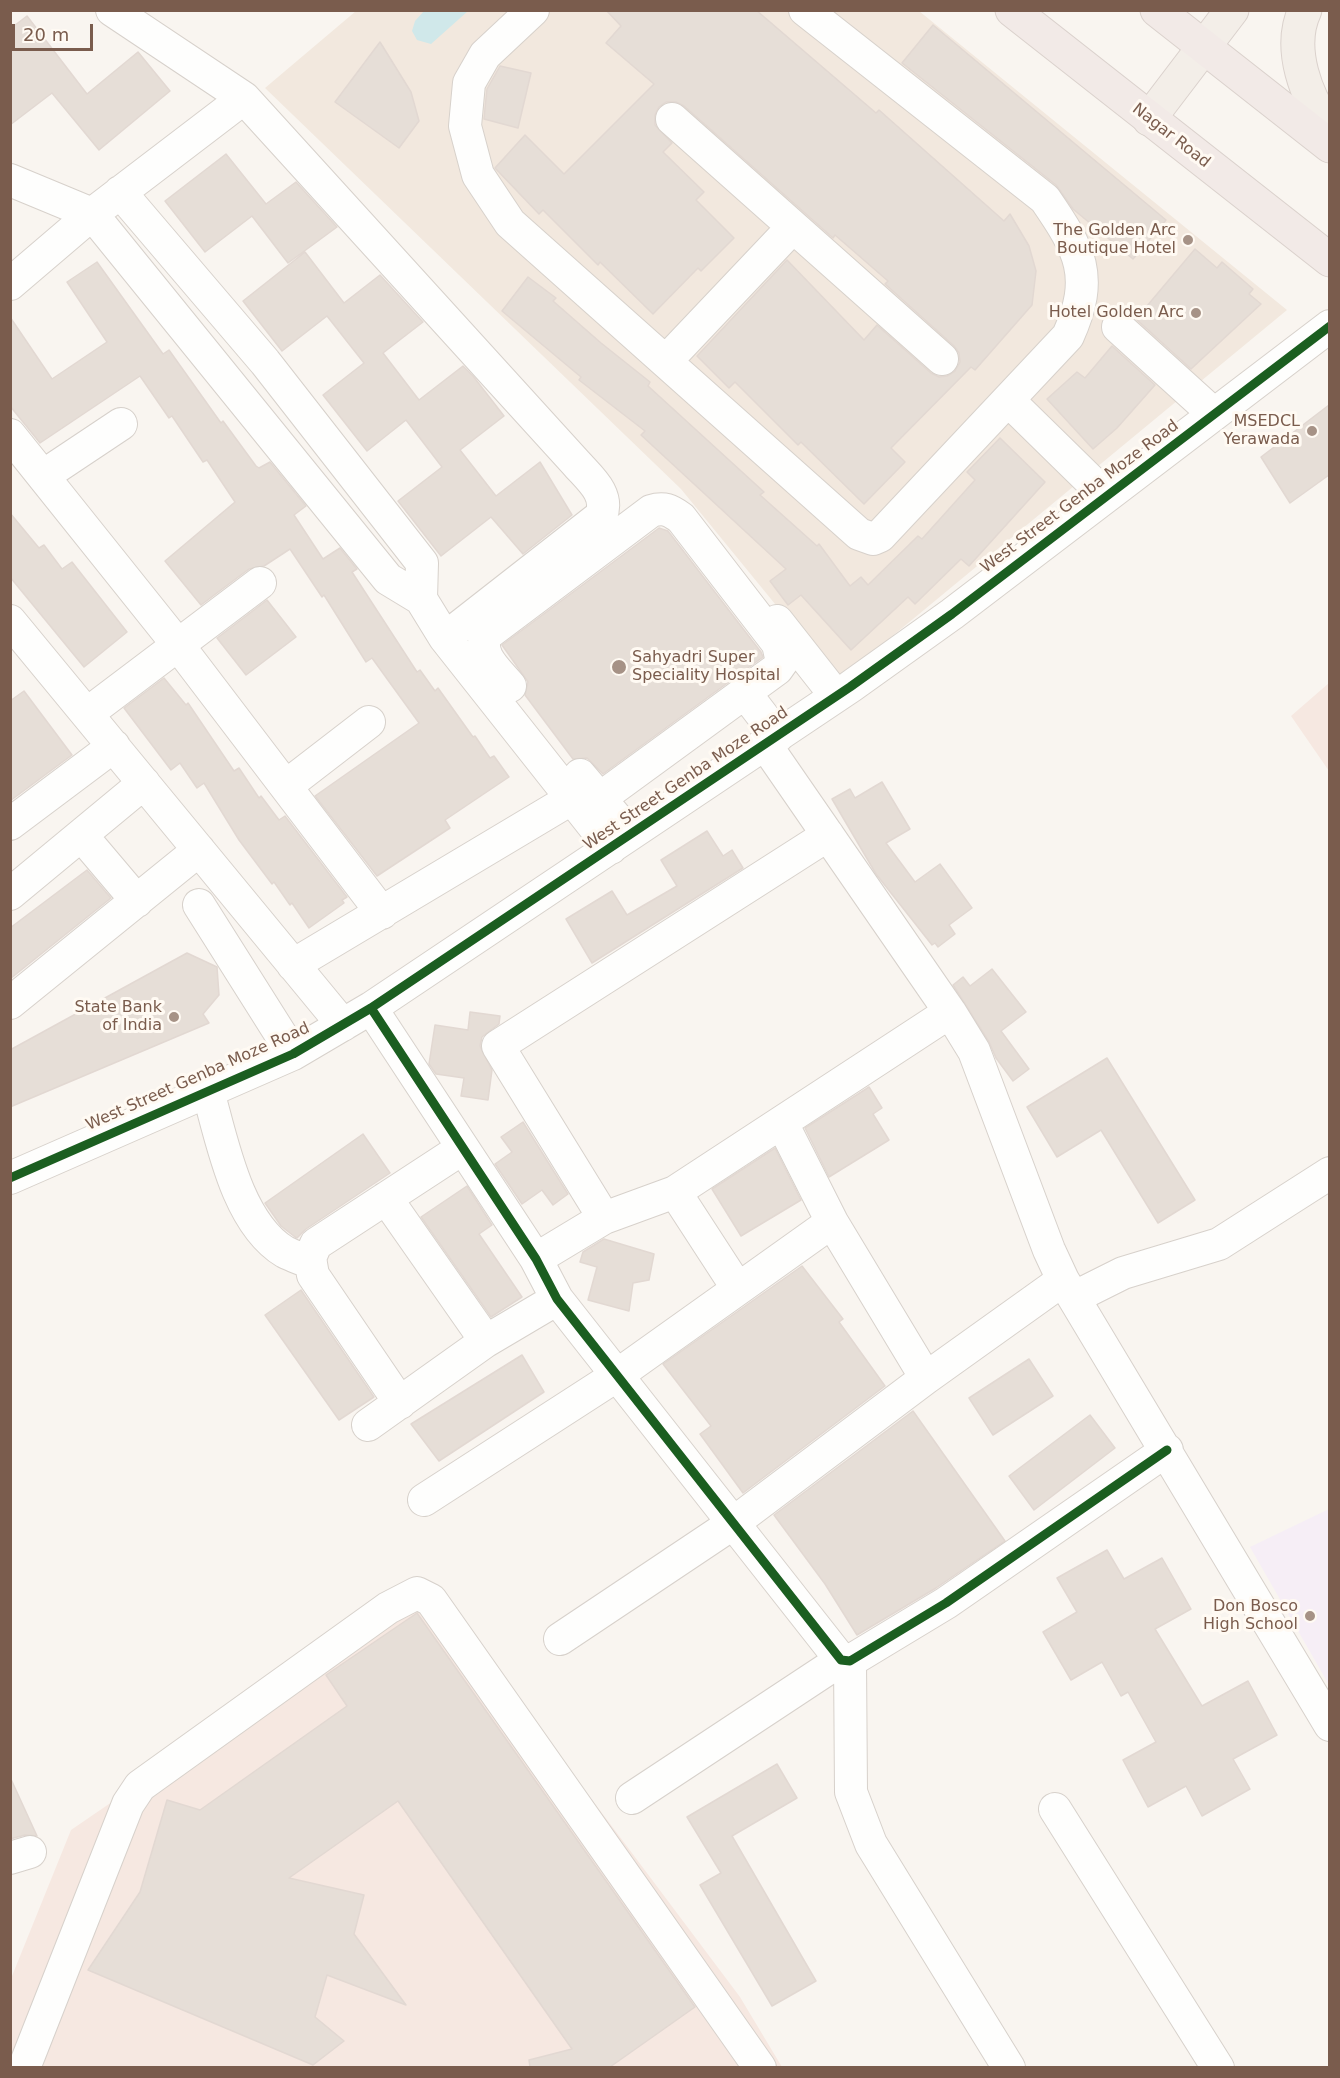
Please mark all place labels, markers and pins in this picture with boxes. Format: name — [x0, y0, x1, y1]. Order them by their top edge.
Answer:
place label: The Golden Arc Boutique Hotel — [1053, 221, 1176, 259]
marker: The Golden Arc Boutique Hotel — [1181, 233, 1195, 247]
place label: Hotel Golden Arc — [1049, 303, 1184, 323]
marker: Hotel Golden Arc — [1189, 306, 1203, 320]
place label: MSEDCL Yerawada — [1223, 412, 1300, 450]
marker: MSEDCL Yerawada — [1305, 424, 1319, 438]
place label: Sahyadri Super Speciality Hospital — [632, 648, 780, 686]
marker: Sahyadri Super Speciality Hospital — [610, 658, 628, 676]
place label: State Bank of India — [74, 998, 162, 1036]
marker: State Bank of India — [167, 1010, 181, 1024]
place label: Don Bosco High School — [1203, 1597, 1298, 1635]
marker: Don Bosco High School — [1303, 1609, 1317, 1623]

